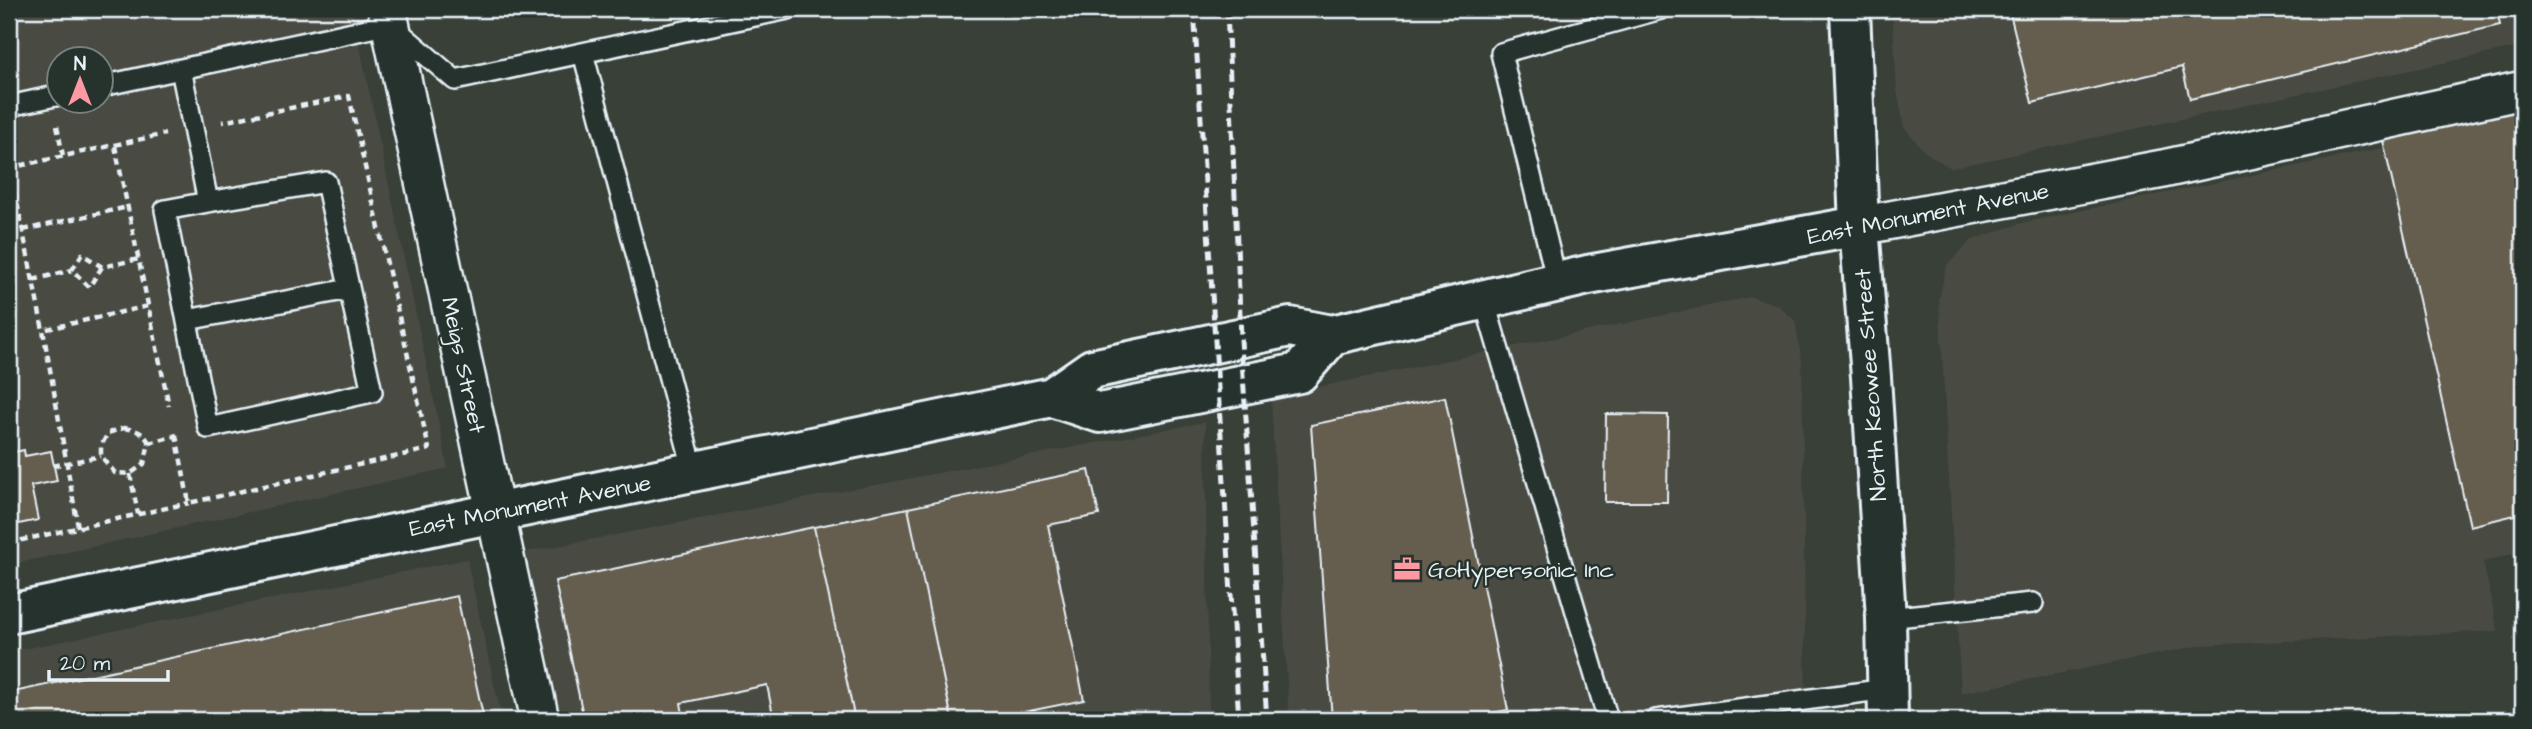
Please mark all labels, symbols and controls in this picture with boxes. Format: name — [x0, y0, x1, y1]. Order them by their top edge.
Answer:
north arrow — [46, 46, 116, 116]
text: N — [74, 51, 86, 78]
street label: East Monument Avenue — [1805, 175, 2052, 253]
street label: North Keowee Street — [1847, 267, 1895, 502]
street label: Meigs Street — [432, 294, 493, 437]
street label: East Monument Avenue — [407, 467, 654, 545]
office icon: GoHypersonic Inc — [1392, 554, 1422, 584]
place label: GoHypersonic Inc — [1428, 554, 1614, 587]
scale bar — [49, 638, 168, 682]
text: 20 m — [60, 649, 111, 678]

